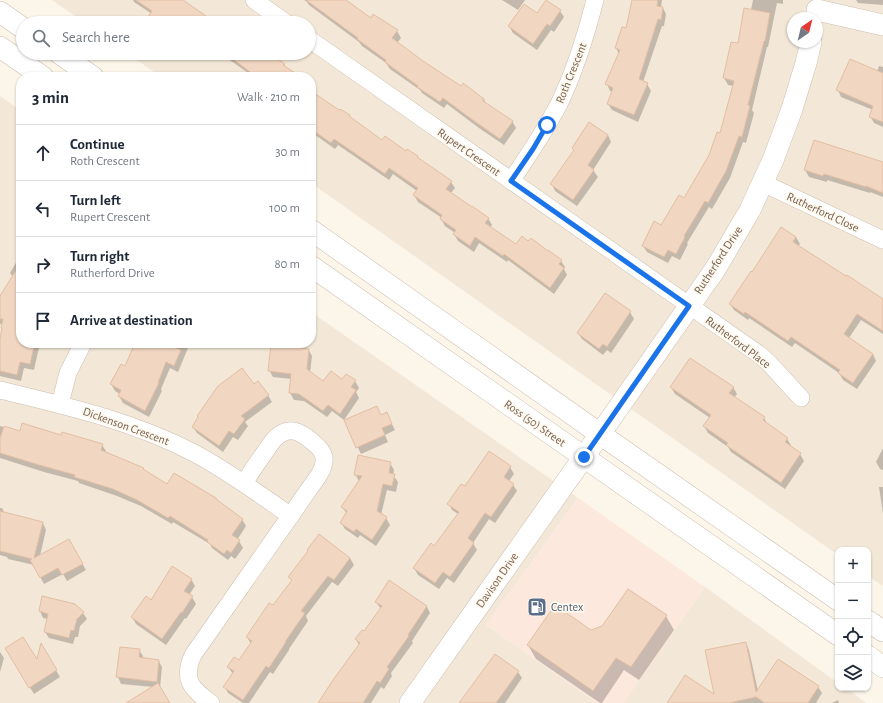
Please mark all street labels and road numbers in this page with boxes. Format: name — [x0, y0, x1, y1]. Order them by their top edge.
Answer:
street label: Roth Crescent — [553, 41, 589, 105]
street label: Rupert Crescent — [435, 126, 503, 178]
street label: Rutherford Close — [785, 190, 861, 234]
street label: Rutherford Drive — [692, 224, 744, 296]
street label: Rutherford Place — [703, 314, 773, 370]
street label: Ross (50) Street — [502, 398, 568, 449]
street label: Dickenson Crescent — [81, 405, 171, 447]
street label: Davison Drive — [474, 550, 520, 610]

